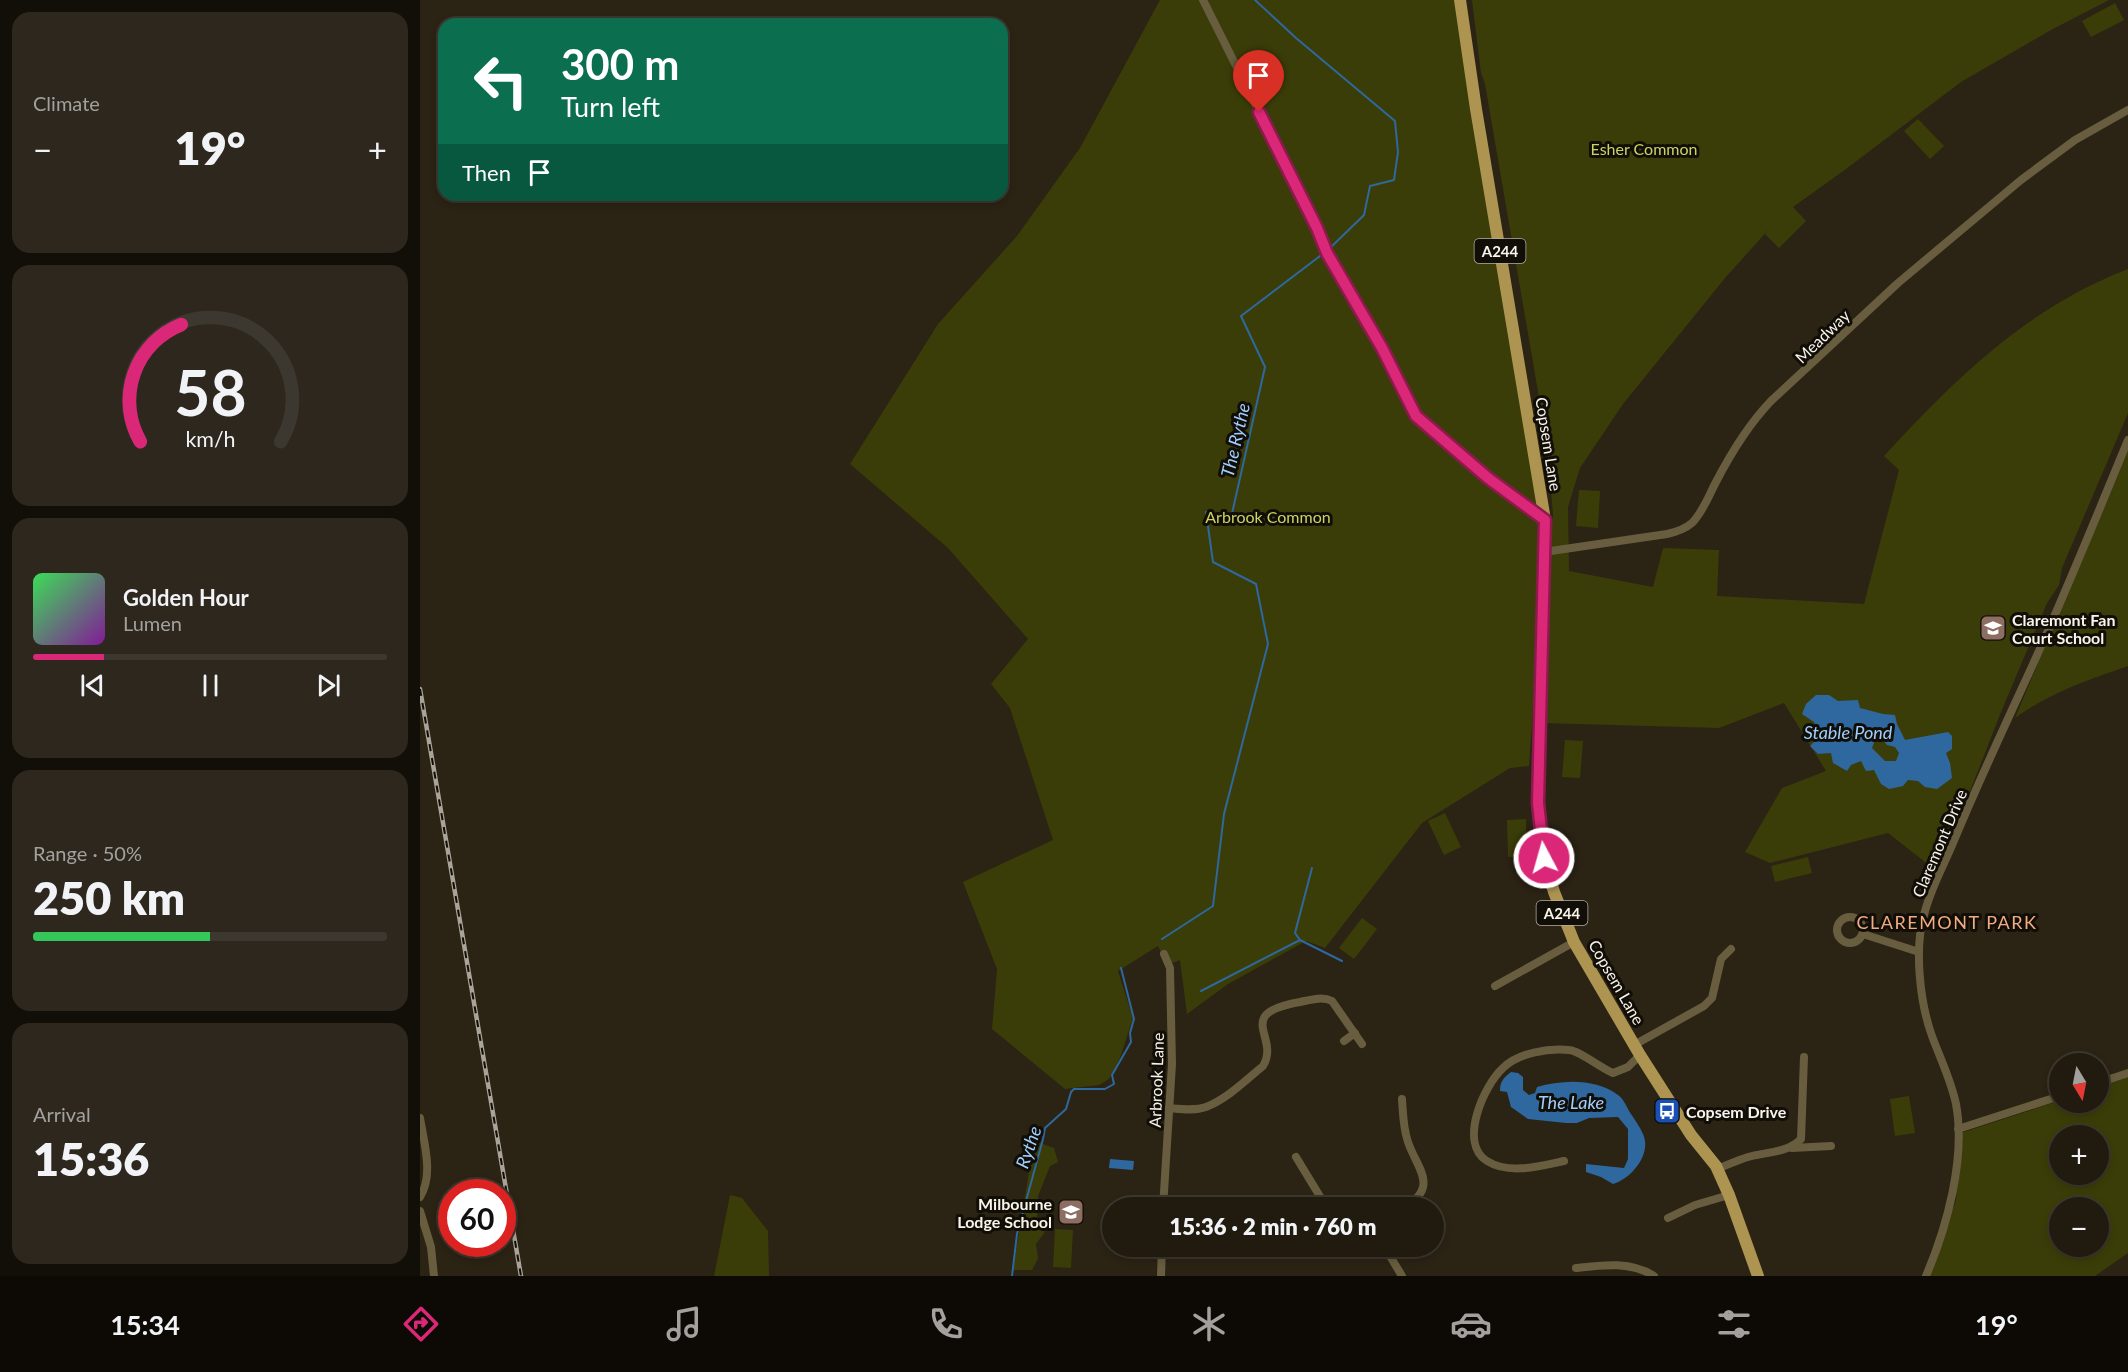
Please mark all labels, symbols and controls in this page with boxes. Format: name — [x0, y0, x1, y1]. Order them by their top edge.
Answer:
text: 300 m — [561, 39, 679, 89]
icon: left — [462, 42, 540, 120]
pin — [1233, 50, 1284, 112]
icon: arrive — [1242, 59, 1275, 92]
text: Turn left — [561, 90, 660, 123]
text: Climate — [33, 91, 100, 115]
text: 19° — [175, 121, 245, 175]
text: − — [33, 129, 52, 169]
text: + — [368, 129, 387, 169]
park label: Esher Common — [1591, 139, 1697, 158]
icon: arrive — [523, 156, 556, 189]
text: Then — [462, 159, 511, 186]
road number: A244 — [1474, 239, 1526, 263]
street label: Meadway — [1791, 305, 1854, 367]
text: 58 — [174, 354, 246, 429]
street label: Copsem Lane — [1532, 396, 1566, 492]
water label: The Rythe — [1216, 401, 1254, 479]
text: km/h — [185, 427, 235, 453]
park label: Arbrook Common — [1205, 507, 1331, 526]
text: Golden Hour — [123, 584, 249, 611]
place label: Claremont Fan Court School — [2012, 610, 2115, 647]
text: Lumen — [123, 611, 182, 635]
school or university icon: Claremont Fan Court School — [1978, 613, 2008, 643]
icon: previous — [76, 669, 109, 702]
icon: pause — [194, 669, 227, 702]
icon: next — [312, 669, 345, 702]
water label: Stable Pond — [1804, 721, 1893, 743]
street label: Claremont Drive — [1908, 786, 1970, 900]
position arrow — [1512, 826, 1576, 890]
text: Range · 50% — [33, 841, 142, 865]
text: 250 km — [33, 871, 185, 925]
road number: A244 — [1536, 901, 1588, 925]
district label: CLAREMONT PARK — [1857, 911, 2038, 933]
street label: Copsem Lane — [1585, 936, 1649, 1028]
street label: Arbrook Lane — [1145, 1032, 1167, 1128]
north arrow — [2049, 1053, 2109, 1113]
map controls — [2049, 1053, 2109, 1257]
water label: The Lake — [1538, 1091, 1604, 1113]
bus stop icon: Copsem Drive — [1652, 1096, 1682, 1126]
text: Arrival — [33, 1102, 91, 1126]
place label: Copsem Drive — [1686, 1102, 1787, 1121]
water label: Rythe — [1011, 1123, 1045, 1171]
button: + — [2049, 1125, 2109, 1185]
text: 15:36 — [33, 1132, 149, 1186]
speed limit sign: 60 — [438, 1179, 516, 1257]
place label: Milbourne Lodge School — [957, 1194, 1052, 1231]
school or university icon: Milbourne Lodge School — [1056, 1197, 1086, 1227]
button: − — [2049, 1197, 2109, 1257]
text: 15:36 · 2 min · 760 m — [1170, 1213, 1376, 1240]
icon: directions — [400, 1303, 442, 1345]
icon: music — [663, 1303, 705, 1345]
icon: phone — [925, 1303, 967, 1345]
icon: climate — [1188, 1303, 1230, 1345]
icon: car — [1450, 1303, 1492, 1345]
icon: filters — [1713, 1303, 1755, 1345]
text: 15:34 — [110, 1308, 180, 1341]
text: 19° — [1975, 1308, 2018, 1341]

